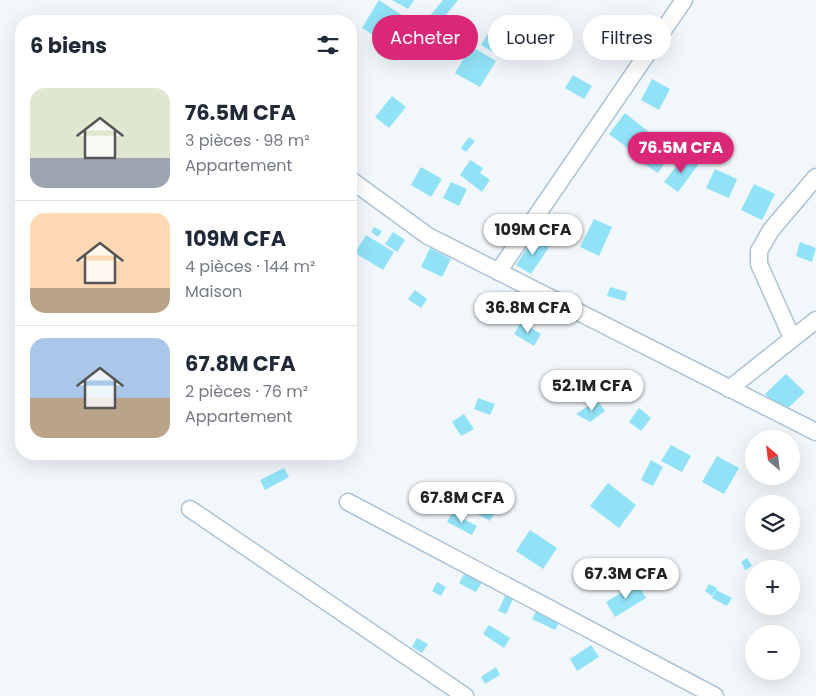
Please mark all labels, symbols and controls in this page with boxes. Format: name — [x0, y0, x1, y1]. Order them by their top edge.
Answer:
chip: Acheter — [372, 15, 478, 60]
chip: Louer — [488, 15, 573, 60]
chip: Filtres — [583, 15, 671, 60]
text: 6 biens — [30, 31, 107, 60]
icon: filters — [314, 31, 342, 59]
text: 76.5M CFA — [185, 98, 296, 127]
icon: home — [70, 108, 130, 168]
text: 3 pièces · 98 m² — [185, 129, 310, 152]
pin: 76.5M CFA — [624, 132, 738, 174]
text: 76.5M CFA — [639, 136, 723, 159]
text: Appartement — [185, 154, 292, 177]
pin: 109M CFA — [481, 214, 585, 256]
text: 109M CFA — [494, 218, 572, 241]
text: 109M CFA — [185, 224, 286, 253]
icon: home — [70, 233, 130, 293]
text: 4 pièces · 144 m² — [185, 255, 315, 278]
text: Maison — [185, 280, 242, 303]
pin: 36.8M CFA — [471, 292, 585, 334]
text: 36.8M CFA — [485, 296, 571, 319]
text: 67.8M CFA — [185, 349, 296, 378]
icon: home — [70, 358, 130, 418]
pin: 52.1M CFA — [535, 370, 649, 412]
text: 52.1M CFA — [552, 374, 632, 397]
text: 2 pièces · 76 m² — [185, 380, 308, 403]
text: Appartement — [185, 405, 292, 428]
north arrow — [745, 430, 800, 485]
map controls — [745, 430, 800, 680]
pin: 67.8M CFA — [405, 482, 519, 524]
text: 67.8M CFA — [420, 486, 504, 509]
button: layers — [745, 495, 800, 550]
pin: 67.3M CFA — [569, 558, 683, 600]
button: + — [745, 560, 800, 615]
text: 67.3M CFA — [584, 562, 668, 585]
button: − — [745, 625, 800, 680]

